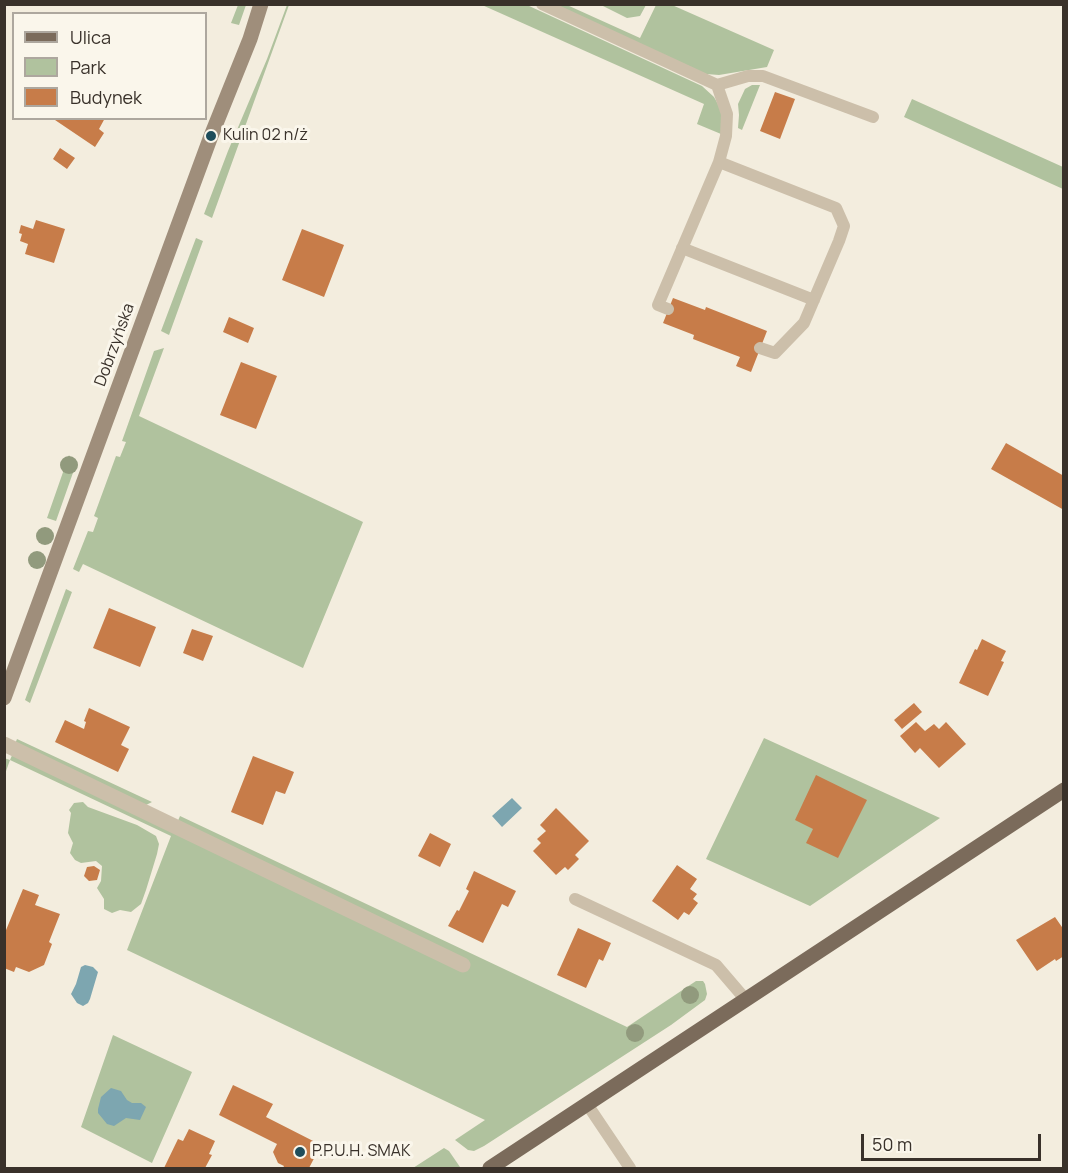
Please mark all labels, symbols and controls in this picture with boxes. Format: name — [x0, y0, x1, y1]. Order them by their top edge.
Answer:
legend — [12, 12, 207, 120]
text: Ulica — [70, 25, 111, 49]
text: Park — [70, 55, 106, 79]
text: Budynek — [70, 85, 142, 109]
place label: Kulin 02 n/ż — [223, 126, 308, 146]
marker: Kulin 02 n/ż — [204, 129, 218, 143]
street label: Dobrzyńska — [91, 301, 139, 389]
scale bar — [864, 1122, 1044, 1160]
text: 50 m — [872, 1132, 912, 1156]
place label: P.P.U.H. SMAK — [312, 1142, 410, 1162]
marker: P.P.U.H. SMAK — [293, 1145, 307, 1159]

